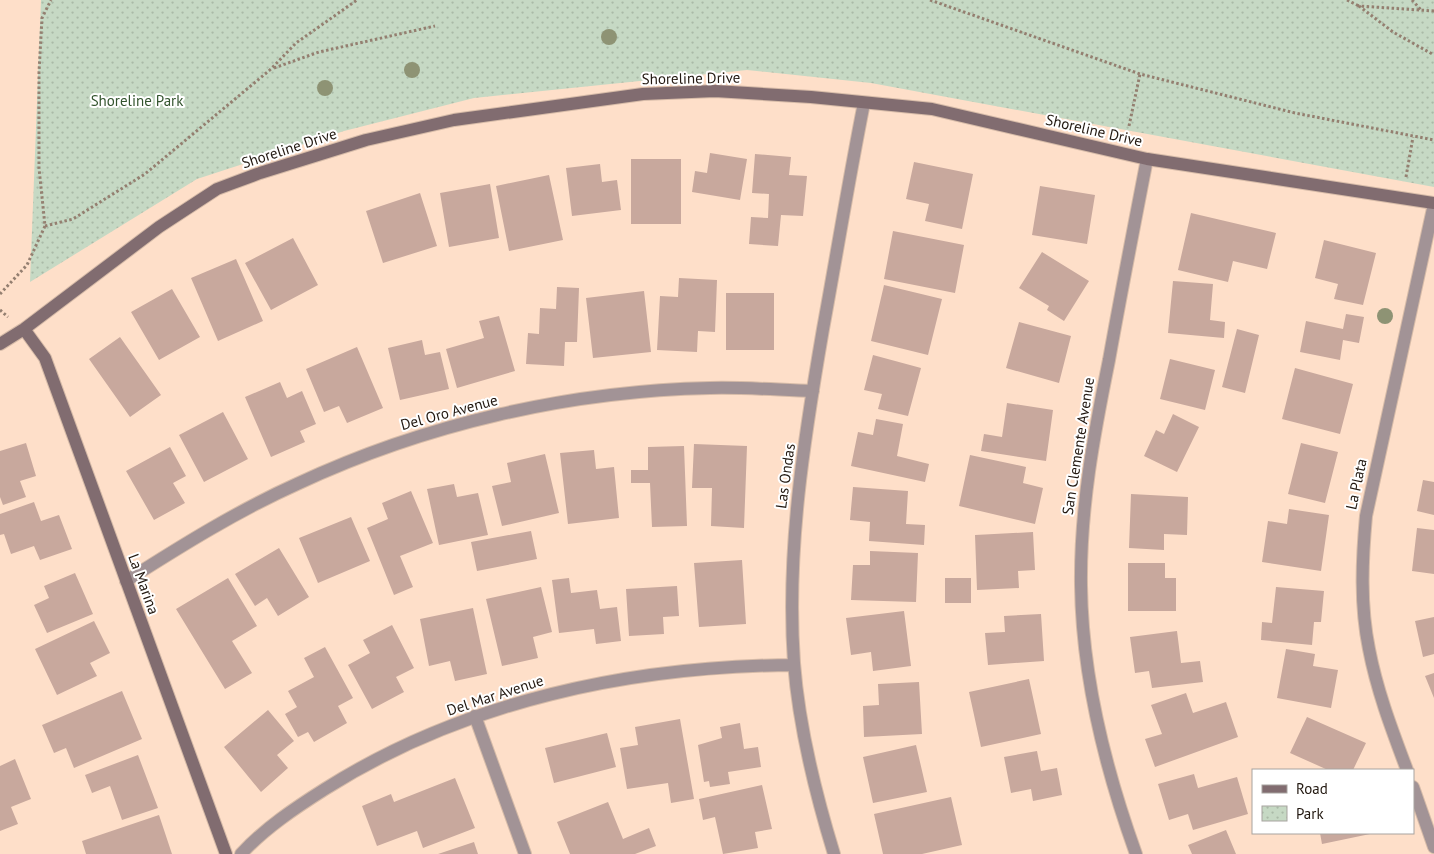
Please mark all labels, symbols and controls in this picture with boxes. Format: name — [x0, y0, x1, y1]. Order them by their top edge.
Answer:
street label: Shoreline Drive — [641, 68, 741, 88]
park label: Shoreline Park — [91, 91, 184, 110]
street label: Shoreline Drive — [1044, 110, 1144, 150]
street label: Shoreline Drive — [239, 124, 339, 172]
street label: San Clemente Avenue — [1058, 376, 1098, 516]
street label: Del Oro Avenue — [398, 390, 500, 434]
street label: Las Ondas — [771, 442, 799, 510]
street label: La Plata — [1341, 457, 1371, 511]
street label: La Marina — [124, 551, 164, 617]
street label: Del Mar Avenue — [444, 670, 546, 720]
legend — [1252, 769, 1414, 834]
text: Road — [1296, 779, 1328, 798]
text: Park — [1296, 804, 1324, 823]

